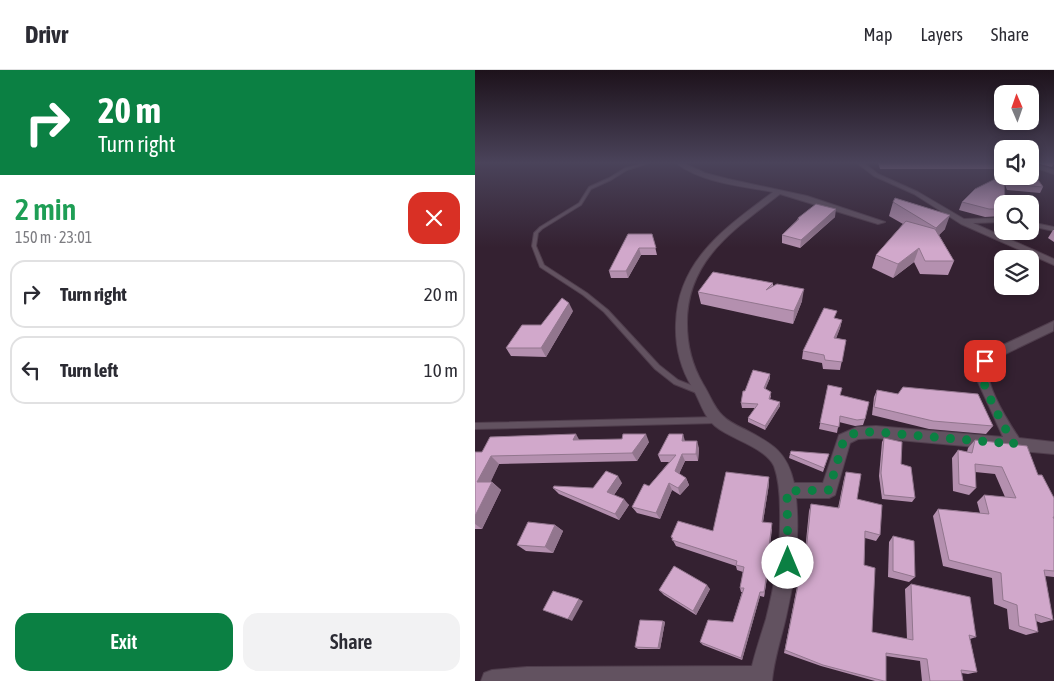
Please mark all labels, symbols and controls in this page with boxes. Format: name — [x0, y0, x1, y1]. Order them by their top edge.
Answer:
text: Drivr — [25, 21, 68, 48]
text: Map — [863, 24, 892, 45]
text: Layers — [920, 24, 963, 45]
text: Share — [991, 24, 1029, 45]
north arrow — [994, 85, 1039, 130]
map controls — [994, 85, 1039, 295]
icon: right — [15, 90, 80, 155]
text: 20 m — [98, 90, 161, 130]
text: Turn right — [98, 131, 175, 157]
button: sound — [994, 140, 1039, 185]
text: 2 min — [15, 192, 76, 226]
button: close — [408, 192, 460, 244]
button: search — [994, 195, 1039, 240]
text: 150 m · 23:01 — [15, 228, 92, 246]
button: layers — [994, 250, 1039, 295]
icon: right — [17, 280, 45, 308]
text: Turn right — [60, 283, 127, 305]
text: 20 m — [424, 283, 458, 305]
pin — [964, 340, 1006, 382]
icon: arrive — [971, 347, 999, 375]
icon: left — [17, 356, 45, 384]
text: Turn left — [60, 359, 118, 381]
text: 10 m — [424, 359, 458, 381]
position arrow — [761, 536, 813, 588]
button: Exit — [15, 613, 233, 671]
button: Share — [243, 613, 460, 671]

